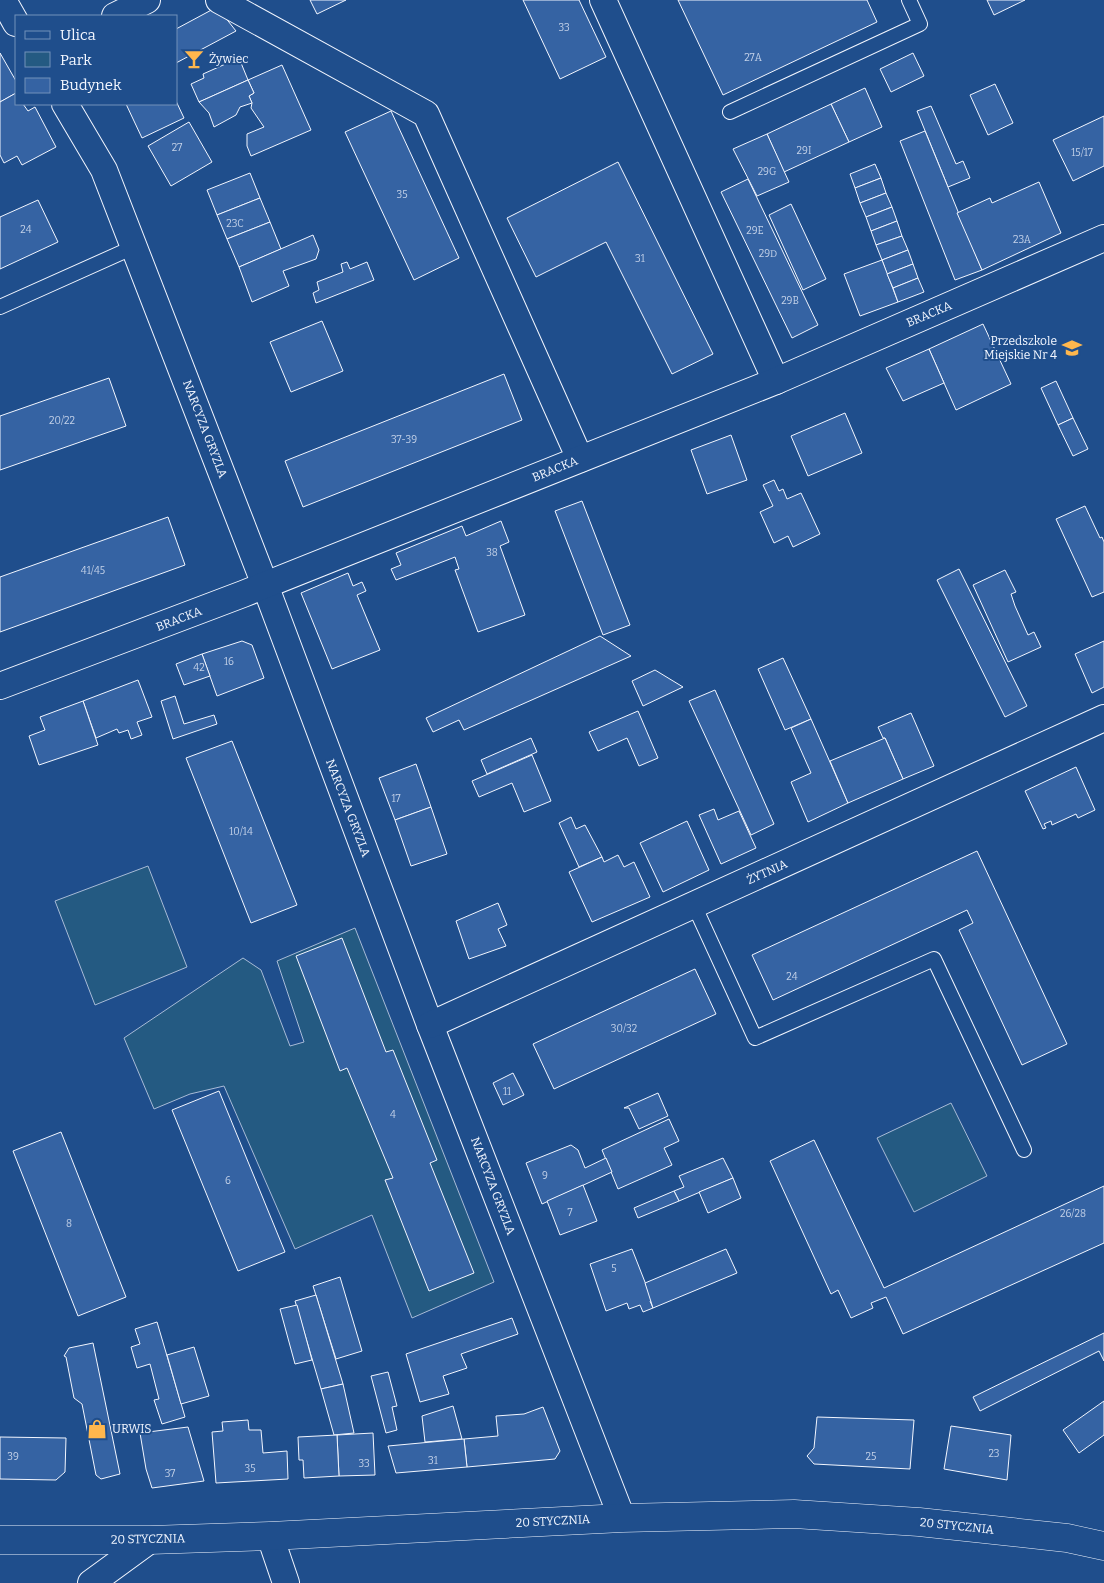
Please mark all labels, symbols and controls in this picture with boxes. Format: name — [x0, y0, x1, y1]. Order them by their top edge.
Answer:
legend — [15, 15, 178, 105]
house number: 33 — [558, 22, 570, 34]
text: Ulica — [60, 26, 96, 44]
bar icon: Żywiec — [183, 48, 205, 70]
text: Park — [60, 51, 92, 69]
place label: Żywiec — [209, 51, 248, 66]
house number: 27A — [744, 52, 763, 64]
text: Budynek — [60, 76, 122, 94]
house number: 27 — [172, 142, 182, 154]
house number: 29I — [797, 145, 812, 157]
house number: 15/17 — [1071, 147, 1093, 159]
house number: 29G — [758, 166, 777, 178]
house number: 35 — [396, 189, 408, 201]
house number: 23C — [226, 218, 244, 230]
house number: 24 — [20, 224, 32, 236]
house number: 29E — [746, 225, 764, 237]
house number: 23A — [1013, 234, 1032, 246]
house number: 29D — [759, 248, 777, 260]
house number: 31 — [635, 253, 645, 265]
house number: 29B — [781, 295, 799, 307]
street label: BRACKA — [904, 298, 954, 330]
place label: Przedszkole Miejskie Nr 4 — [984, 334, 1057, 362]
school or university icon: Przedszkole Miejskie Nr 4 — [1061, 337, 1083, 359]
street label: NARCYZA GRYZLA — [180, 378, 230, 480]
house number: 20/22 — [49, 415, 75, 427]
house number: 37-39 — [391, 434, 417, 446]
street label: BRACKA — [530, 453, 580, 484]
house number: 38 — [486, 547, 498, 559]
house number: 41/45 — [81, 565, 105, 577]
street label: BRACKA — [154, 604, 204, 634]
house number: 16 — [224, 656, 234, 668]
house number: 42 — [193, 662, 205, 674]
street label: NARCYZA GRYZLA — [323, 757, 373, 859]
house number: 17 — [392, 793, 400, 805]
house number: 10/14 — [229, 826, 253, 838]
street label: ŻYTNIA — [744, 856, 790, 887]
house number: 24 — [786, 971, 798, 983]
house number: 30/32 — [611, 1023, 637, 1035]
house number: 11 — [503, 1086, 511, 1098]
house number: 4 — [390, 1109, 396, 1121]
street label: NARCYZA GRYZLA — [468, 1135, 518, 1237]
house number: 9 — [542, 1170, 548, 1182]
house number: 6 — [225, 1175, 231, 1187]
house number: 7 — [567, 1207, 573, 1219]
house number: 26/28 — [1060, 1208, 1086, 1220]
house number: 8 — [66, 1218, 72, 1230]
house number: 5 — [611, 1263, 617, 1275]
shop icon: URWIS — [86, 1418, 108, 1440]
place label: URWIS — [112, 1422, 151, 1436]
house number: 23 — [988, 1448, 1000, 1460]
house number: 39 — [7, 1451, 19, 1463]
house number: 25 — [866, 1451, 876, 1463]
house number: 31 — [428, 1455, 438, 1467]
house number: 33 — [358, 1458, 370, 1470]
house number: 35 — [244, 1463, 256, 1475]
house number: 37 — [165, 1468, 175, 1480]
street label: 20 STYCZNIA — [516, 1512, 591, 1530]
street label: 20 STYCZNIA — [919, 1515, 995, 1537]
street label: 20 STYCZNIA — [111, 1531, 186, 1547]

